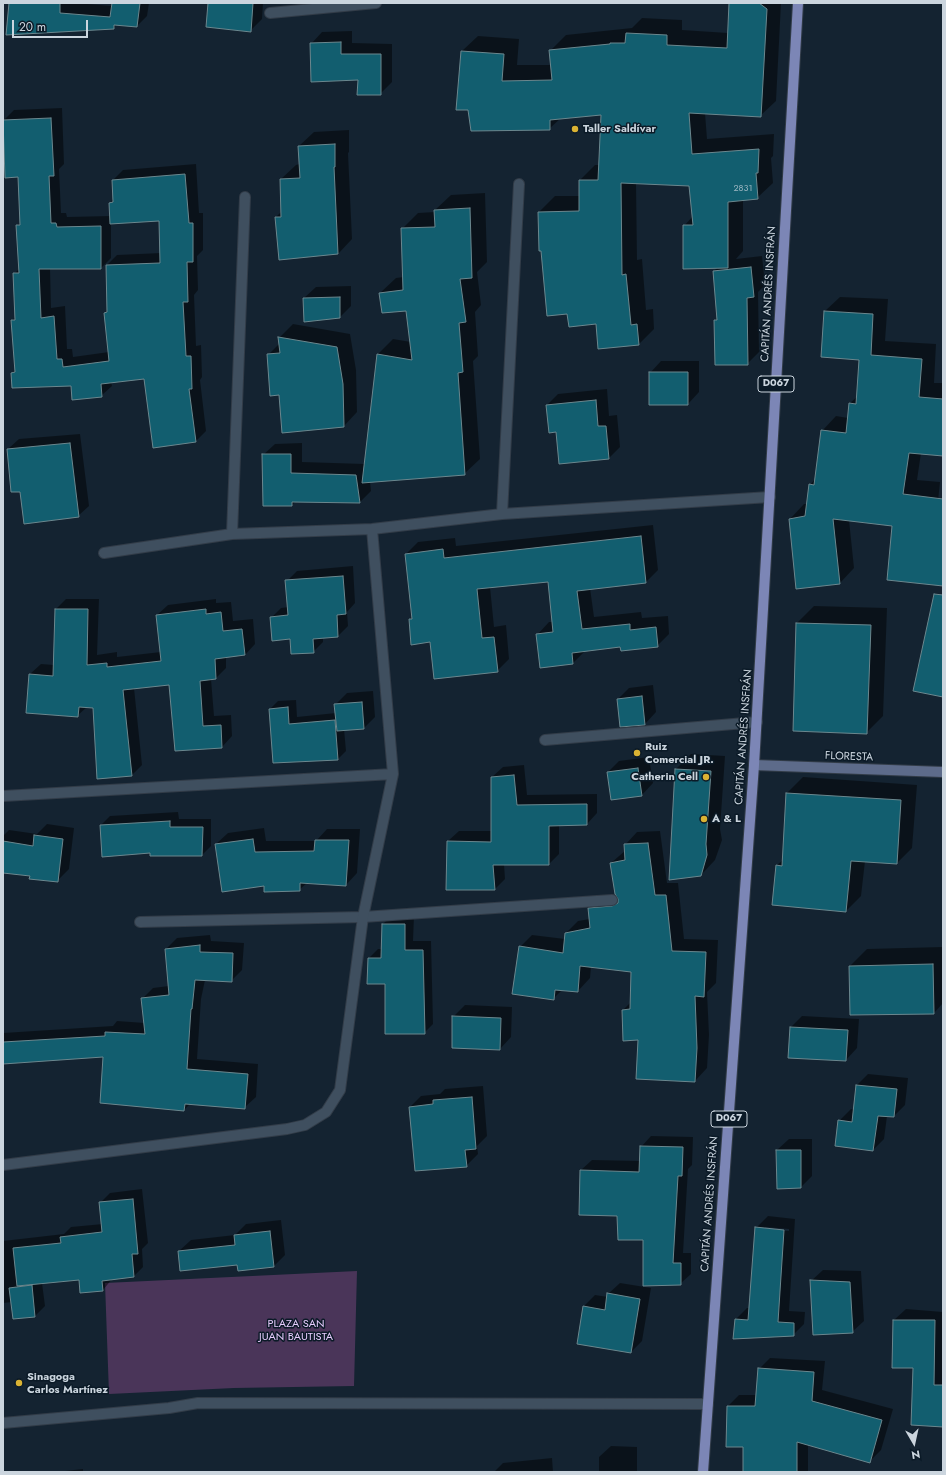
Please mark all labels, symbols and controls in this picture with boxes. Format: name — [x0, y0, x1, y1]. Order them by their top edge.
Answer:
scale bar — [14, 12, 90, 38]
text: 20 m — [19, 18, 46, 36]
place label: Taller Saldívar — [583, 122, 656, 136]
marker: Taller Saldívar — [570, 124, 580, 134]
house number: 2831 — [734, 184, 752, 194]
street label: CAPITÁN ANDRÉS INSFRÁN — [759, 226, 779, 362]
road number: D067 — [758, 376, 794, 392]
street label: CAPITÁN ANDRÉS INSFRÁN — [733, 669, 755, 805]
place label: Ruiz Comercial JR. — [645, 740, 714, 766]
marker: Ruiz Comercial JR. — [632, 748, 642, 758]
street label: FLORESTA — [825, 750, 873, 764]
place label: Catherin Cell — [631, 770, 698, 784]
marker: Catherin Cell — [701, 772, 711, 782]
place label: A & L — [712, 812, 741, 826]
marker: A & L — [699, 814, 709, 824]
road number: D067 — [711, 1111, 747, 1127]
street label: CAPITÁN ANDRÉS INSFRÁN — [699, 1136, 721, 1272]
park label: PLAZA SAN JUAN BAUTISTA — [259, 1317, 333, 1343]
place label: Sinagoga Carlos Martínez — [27, 1370, 108, 1396]
marker: Sinagoga Carlos Martínez — [14, 1378, 24, 1388]
north arrow — [894, 1423, 934, 1463]
text: N — [910, 1446, 921, 1463]

